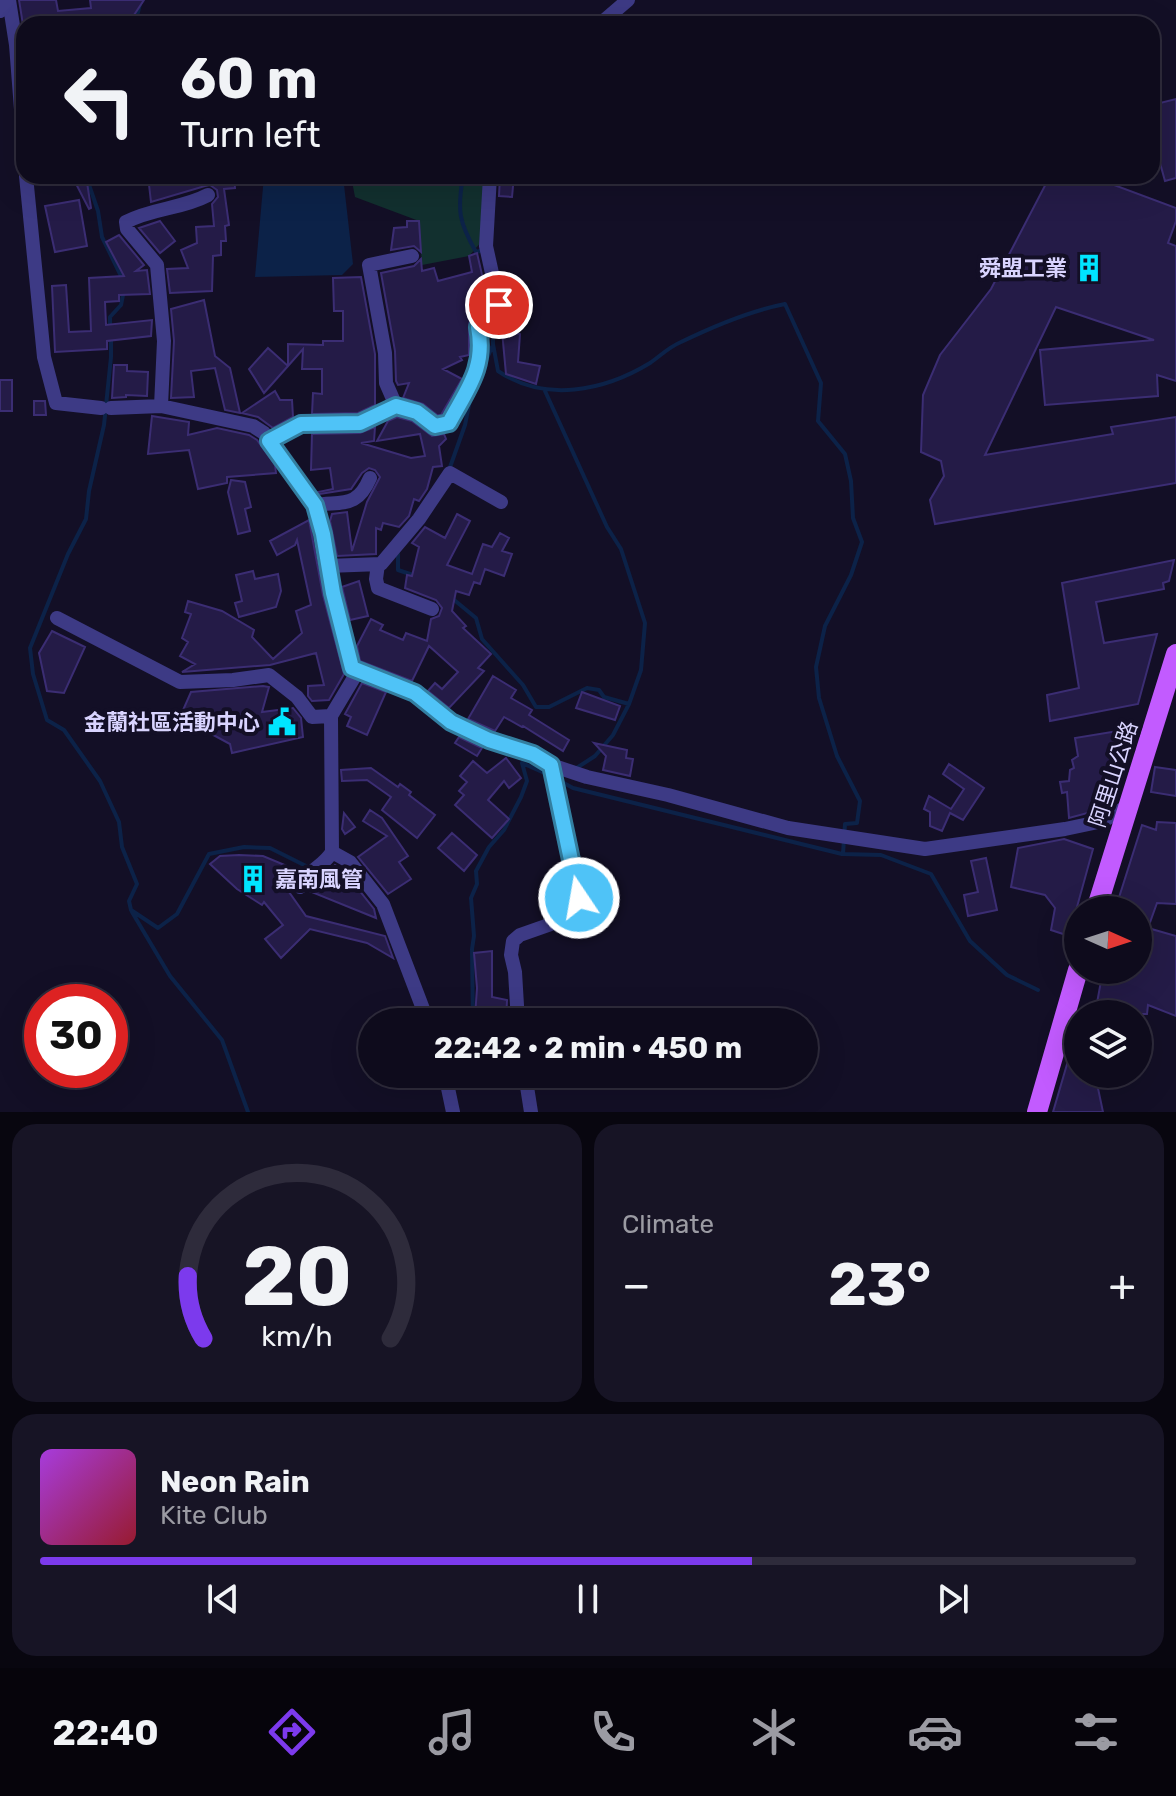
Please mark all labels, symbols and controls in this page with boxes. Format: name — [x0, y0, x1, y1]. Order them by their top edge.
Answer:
text: 60 m — [180, 46, 318, 112]
icon: left — [48, 48, 152, 152]
text: Turn left — [180, 113, 321, 156]
building icon: 舜盟工業 — [1074, 253, 1104, 283]
place label: 舜盟工業 — [979, 255, 1067, 282]
pin — [465, 271, 533, 339]
icon: arrive — [477, 283, 521, 327]
public building icon: 金蘭社區活動中心 — [267, 707, 297, 737]
place label: 金蘭社區活動中心 — [84, 709, 260, 736]
street label: 阿里山公路 — [1084, 718, 1143, 831]
position arrow — [537, 856, 621, 940]
building icon: 嘉南風管 — [238, 864, 268, 894]
place label: 嘉南風管 — [275, 866, 363, 893]
north arrow — [1064, 896, 1152, 984]
map controls — [1064, 896, 1152, 1088]
speed limit sign: 30 — [24, 984, 128, 1088]
button: layers — [1064, 1000, 1152, 1088]
text: 22:42 · 2 min · 450 m — [434, 1030, 742, 1066]
text: Climate — [622, 1209, 714, 1240]
text: 20 — [242, 1227, 352, 1326]
text: 23° — [828, 1249, 931, 1320]
text: − — [622, 1259, 651, 1311]
text: + — [1109, 1259, 1136, 1311]
text: km/h — [261, 1319, 333, 1353]
text: Neon Rain — [160, 1464, 310, 1500]
text: Kite Club — [160, 1500, 268, 1531]
icon: previous — [201, 1577, 245, 1621]
icon: pause — [566, 1577, 610, 1621]
icon: next — [931, 1577, 975, 1621]
icon: directions — [264, 1704, 320, 1760]
icon: music — [424, 1704, 480, 1760]
icon: phone — [585, 1704, 641, 1760]
icon: climate — [746, 1704, 802, 1760]
icon: car — [907, 1704, 963, 1760]
icon: filters — [1068, 1704, 1124, 1760]
text: 22:40 — [52, 1711, 159, 1754]

